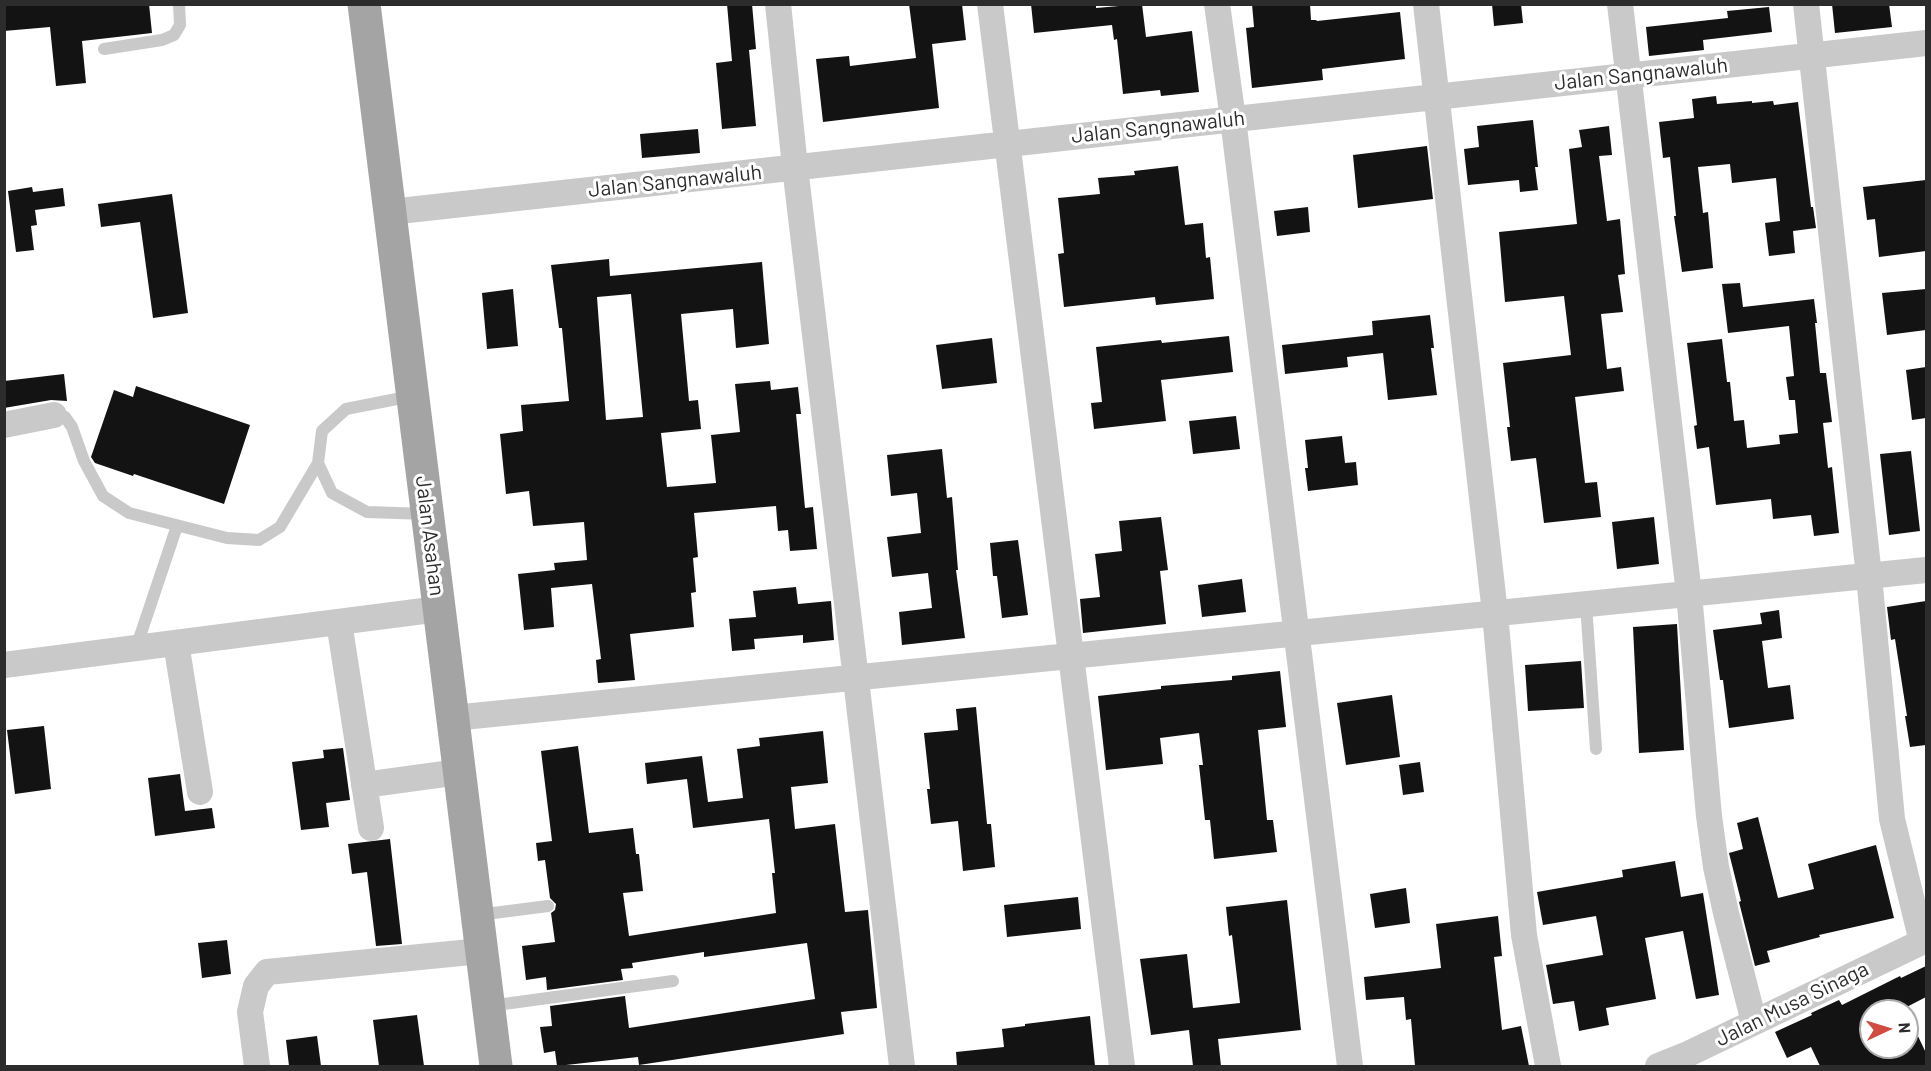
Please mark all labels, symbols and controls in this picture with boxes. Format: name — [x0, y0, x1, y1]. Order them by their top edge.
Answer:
street label: Jalan Sangnawaluh — [1553, 52, 1729, 96]
street label: Jalan Sangnawaluh — [1070, 105, 1246, 149]
street label: Jalan Sangnawaluh — [587, 159, 763, 203]
street label: Jalan Asahan — [410, 474, 450, 598]
street label: Jalan Musa Sinaga — [1711, 956, 1873, 1052]
north arrow — [1859, 999, 1919, 1059]
text: N — [1896, 1022, 1915, 1034]

